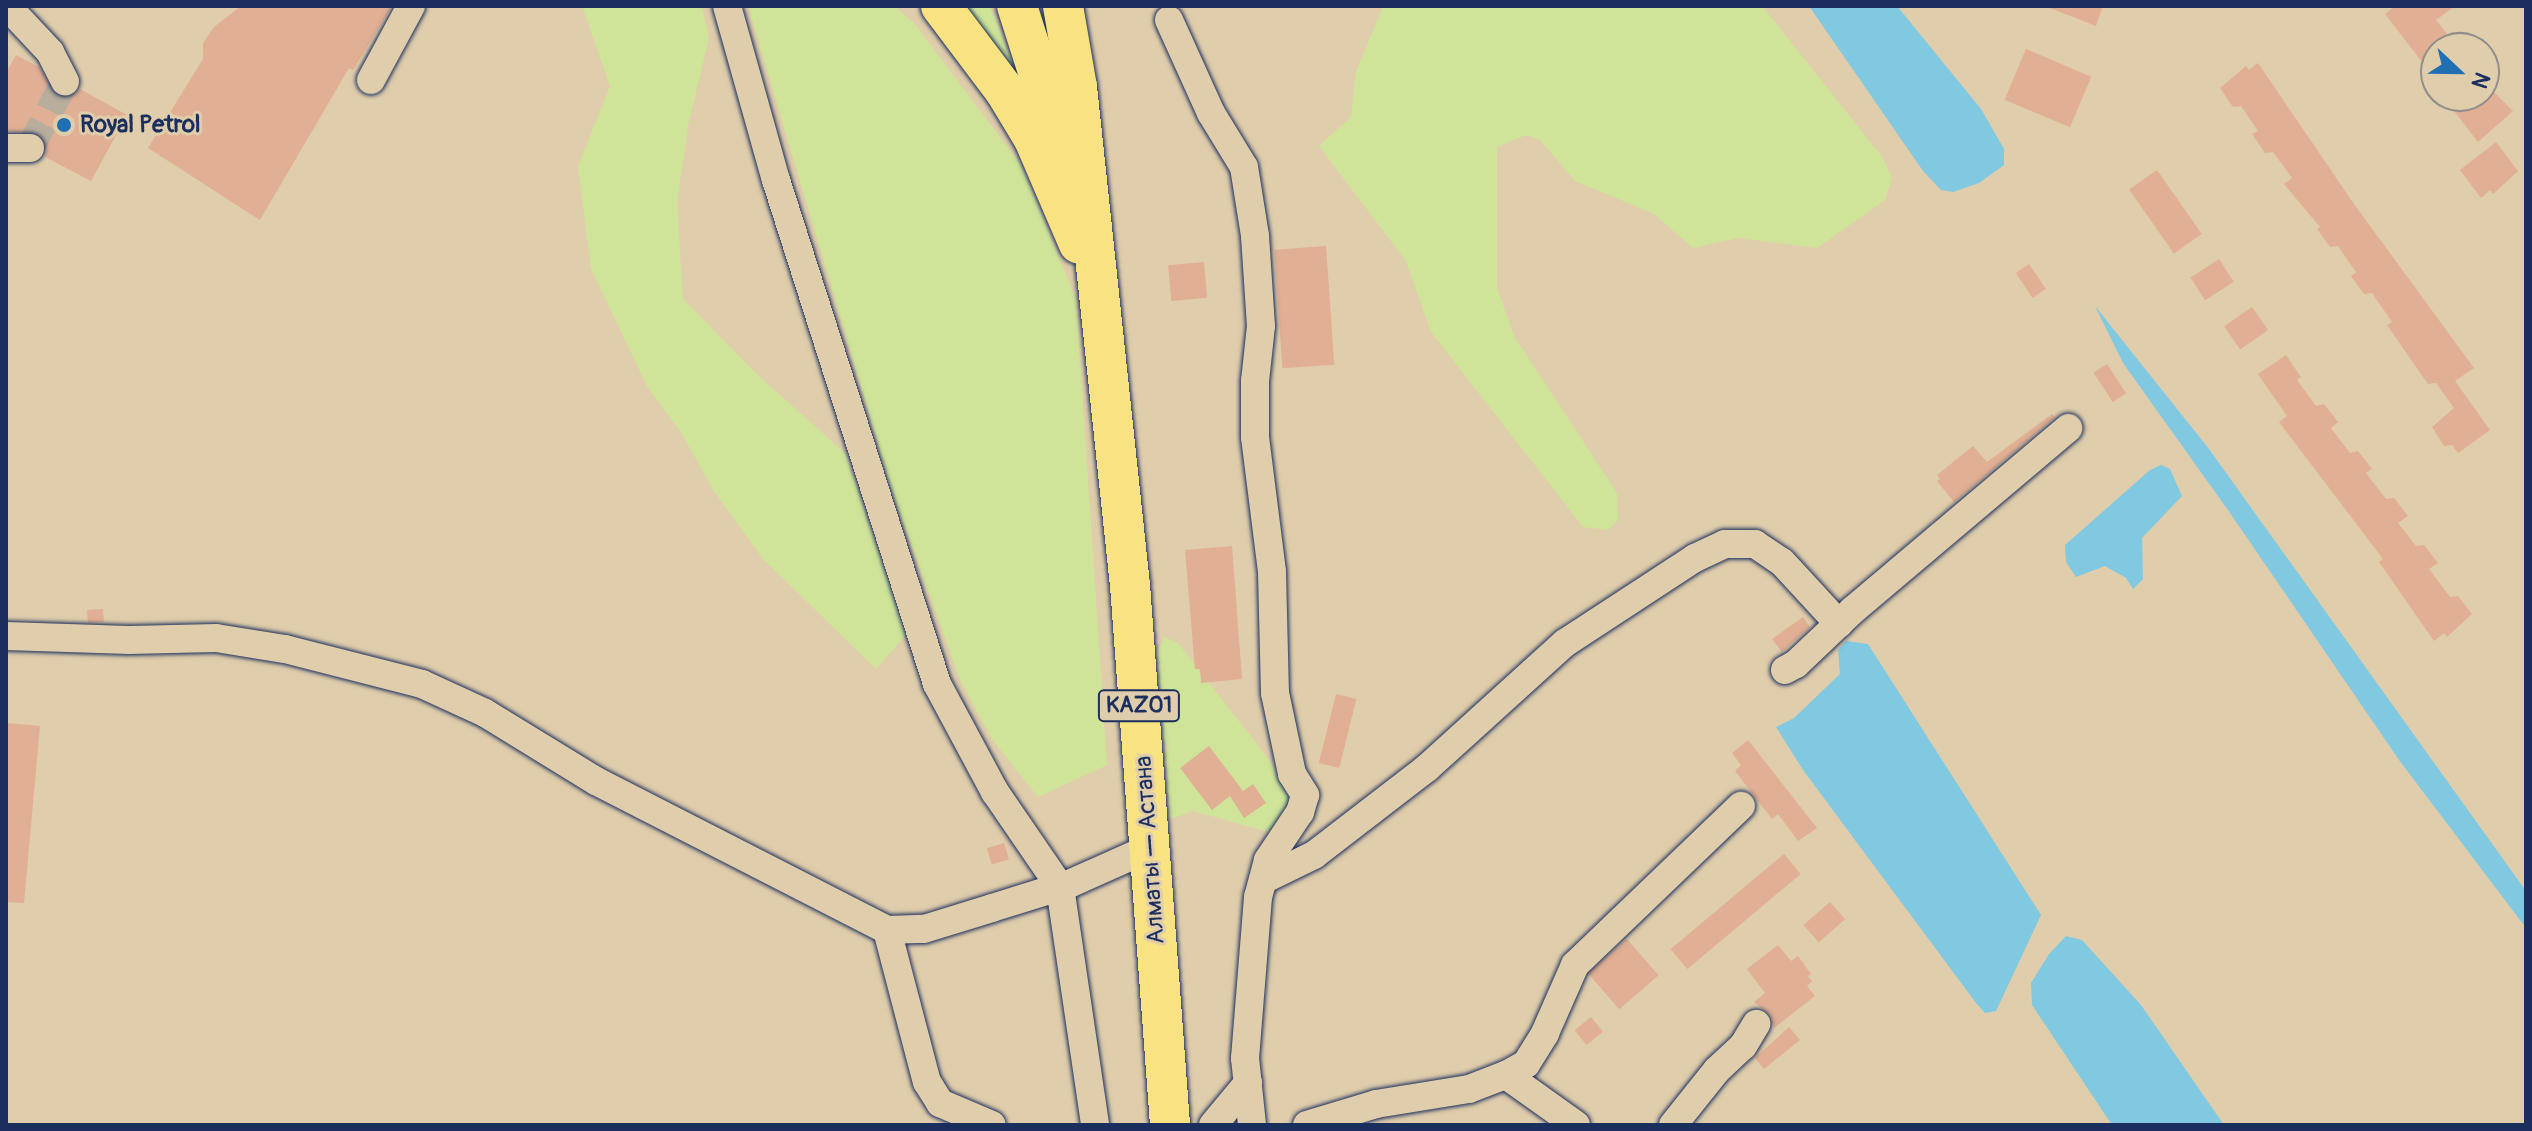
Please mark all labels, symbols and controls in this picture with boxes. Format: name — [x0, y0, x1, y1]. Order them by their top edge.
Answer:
north arrow — [2420, 32, 2500, 112]
text: N — [2465, 68, 2496, 92]
place label: Royal Petrol — [80, 111, 201, 139]
marker: Royal Petrol — [55, 116, 73, 134]
road number: KАZ01 — [1097, 688, 1181, 724]
street label: Алматы — Астана — [1129, 755, 1171, 945]

